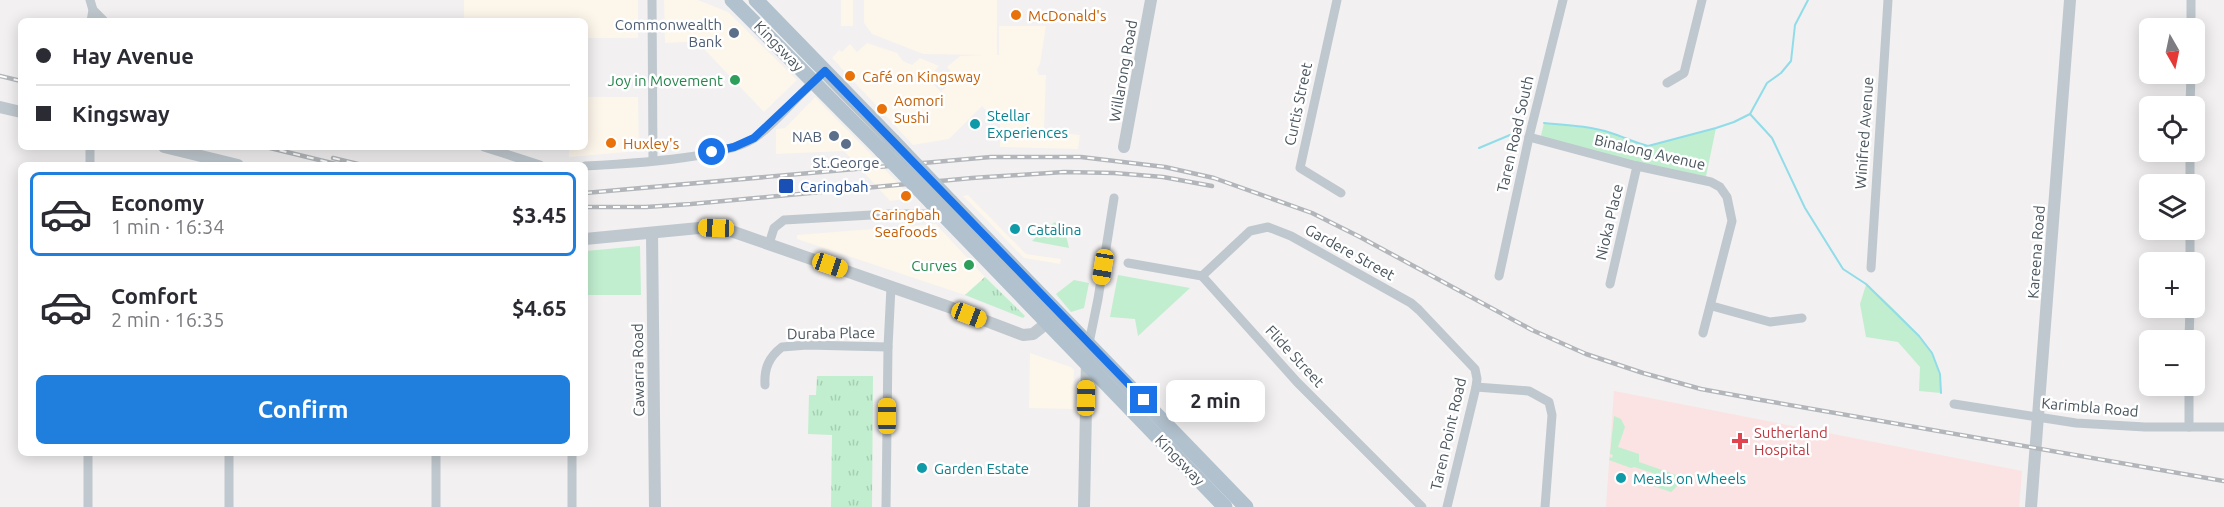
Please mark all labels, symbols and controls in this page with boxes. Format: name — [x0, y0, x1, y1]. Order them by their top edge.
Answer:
place label: McDonald's — [1028, 7, 1106, 24]
marker: McDonald's — [1009, 8, 1023, 22]
place label: Commonwealth Bank — [615, 16, 722, 50]
street label: Kingsway — [751, 17, 807, 75]
north arrow — [2139, 18, 2205, 84]
map controls — [2139, 18, 2205, 396]
street label: Willarong Road — [1106, 19, 1140, 123]
marker: Commonwealth Bank — [727, 26, 741, 40]
text: Hay Avenue — [72, 43, 194, 68]
street label: Curtis Street — [1281, 61, 1315, 147]
place label: Café on Kingsway — [862, 68, 980, 85]
marker: Café on Kingsway — [843, 69, 857, 83]
place label: Joy in Movement — [608, 72, 723, 89]
marker: Joy in Movement — [728, 73, 742, 87]
street label: Taren Road South — [1493, 74, 1537, 194]
street label: Winifred Avenue — [1852, 76, 1876, 190]
place label: Aomori Sushi — [894, 92, 944, 126]
button: locate — [2139, 96, 2205, 162]
text: Kingsway — [72, 101, 170, 126]
marker: Aomori Sushi — [875, 102, 889, 116]
place label: Stellar Experiences — [987, 107, 1068, 141]
marker: Stellar Experiences — [968, 117, 982, 131]
place label: NAB — [792, 128, 822, 145]
marker: NAB — [827, 129, 841, 143]
street label: Binalong Avenue — [1593, 131, 1707, 173]
place label: Huxley's — [623, 135, 679, 152]
marker: Huxley's — [604, 136, 618, 150]
marker: St.George — [839, 137, 853, 151]
route start — [698, 138, 725, 165]
place label: St.George — [813, 154, 879, 171]
button: layers — [2139, 174, 2205, 240]
marker: Caringbah — [777, 177, 795, 195]
place label: Caringbah — [800, 178, 869, 195]
street label: Nioka Place — [1592, 182, 1626, 262]
icon: car — [39, 187, 93, 241]
marker: Caringbah Seafoods — [899, 189, 913, 203]
text: Economy — [111, 190, 204, 215]
text: $3.45 — [512, 202, 567, 227]
street label: Kareena Road — [2024, 205, 2048, 299]
place label: Caringbah Seafoods — [872, 206, 940, 240]
text: 1 min · 16:34 — [111, 215, 225, 238]
car — [698, 218, 734, 238]
street label: Gardere Street — [1302, 220, 1398, 284]
place label: Catalina — [1027, 221, 1081, 238]
marker: Catalina — [1008, 222, 1022, 236]
car — [1091, 248, 1115, 286]
car — [810, 251, 850, 279]
button: + — [2139, 252, 2205, 318]
place label: Curves — [911, 257, 957, 274]
marker: Curves — [962, 258, 976, 272]
icon: car — [39, 280, 93, 334]
text: Comfort — [111, 283, 198, 308]
text: $4.65 — [512, 295, 567, 320]
car — [949, 300, 989, 330]
text: 2 min · 16:35 — [111, 308, 225, 331]
street label: Flide Street — [1262, 322, 1328, 390]
street label: Cawarra Road — [629, 323, 647, 417]
street label: Duraba Place — [787, 324, 875, 342]
button: − — [2139, 330, 2205, 396]
button: Confirm — [36, 375, 570, 444]
street label: Taren Point Road — [1427, 376, 1469, 492]
callout: 2 min — [1165, 379, 1264, 421]
car — [1077, 380, 1095, 416]
route end — [1130, 386, 1157, 413]
text: 2 min — [1190, 389, 1241, 412]
street label: Karimbla Road — [2041, 394, 2139, 420]
car — [878, 398, 896, 434]
place label: Sutherland Hospital — [1754, 424, 1828, 458]
street label: Kingsway — [1152, 431, 1208, 489]
marker: Sutherland Hospital — [1731, 432, 1749, 450]
place label: Garden Estate — [934, 460, 1029, 477]
marker: Garden Estate — [915, 461, 929, 475]
place label: Meals on Wheels — [1633, 470, 1746, 487]
marker: Meals on Wheels — [1614, 471, 1628, 485]

